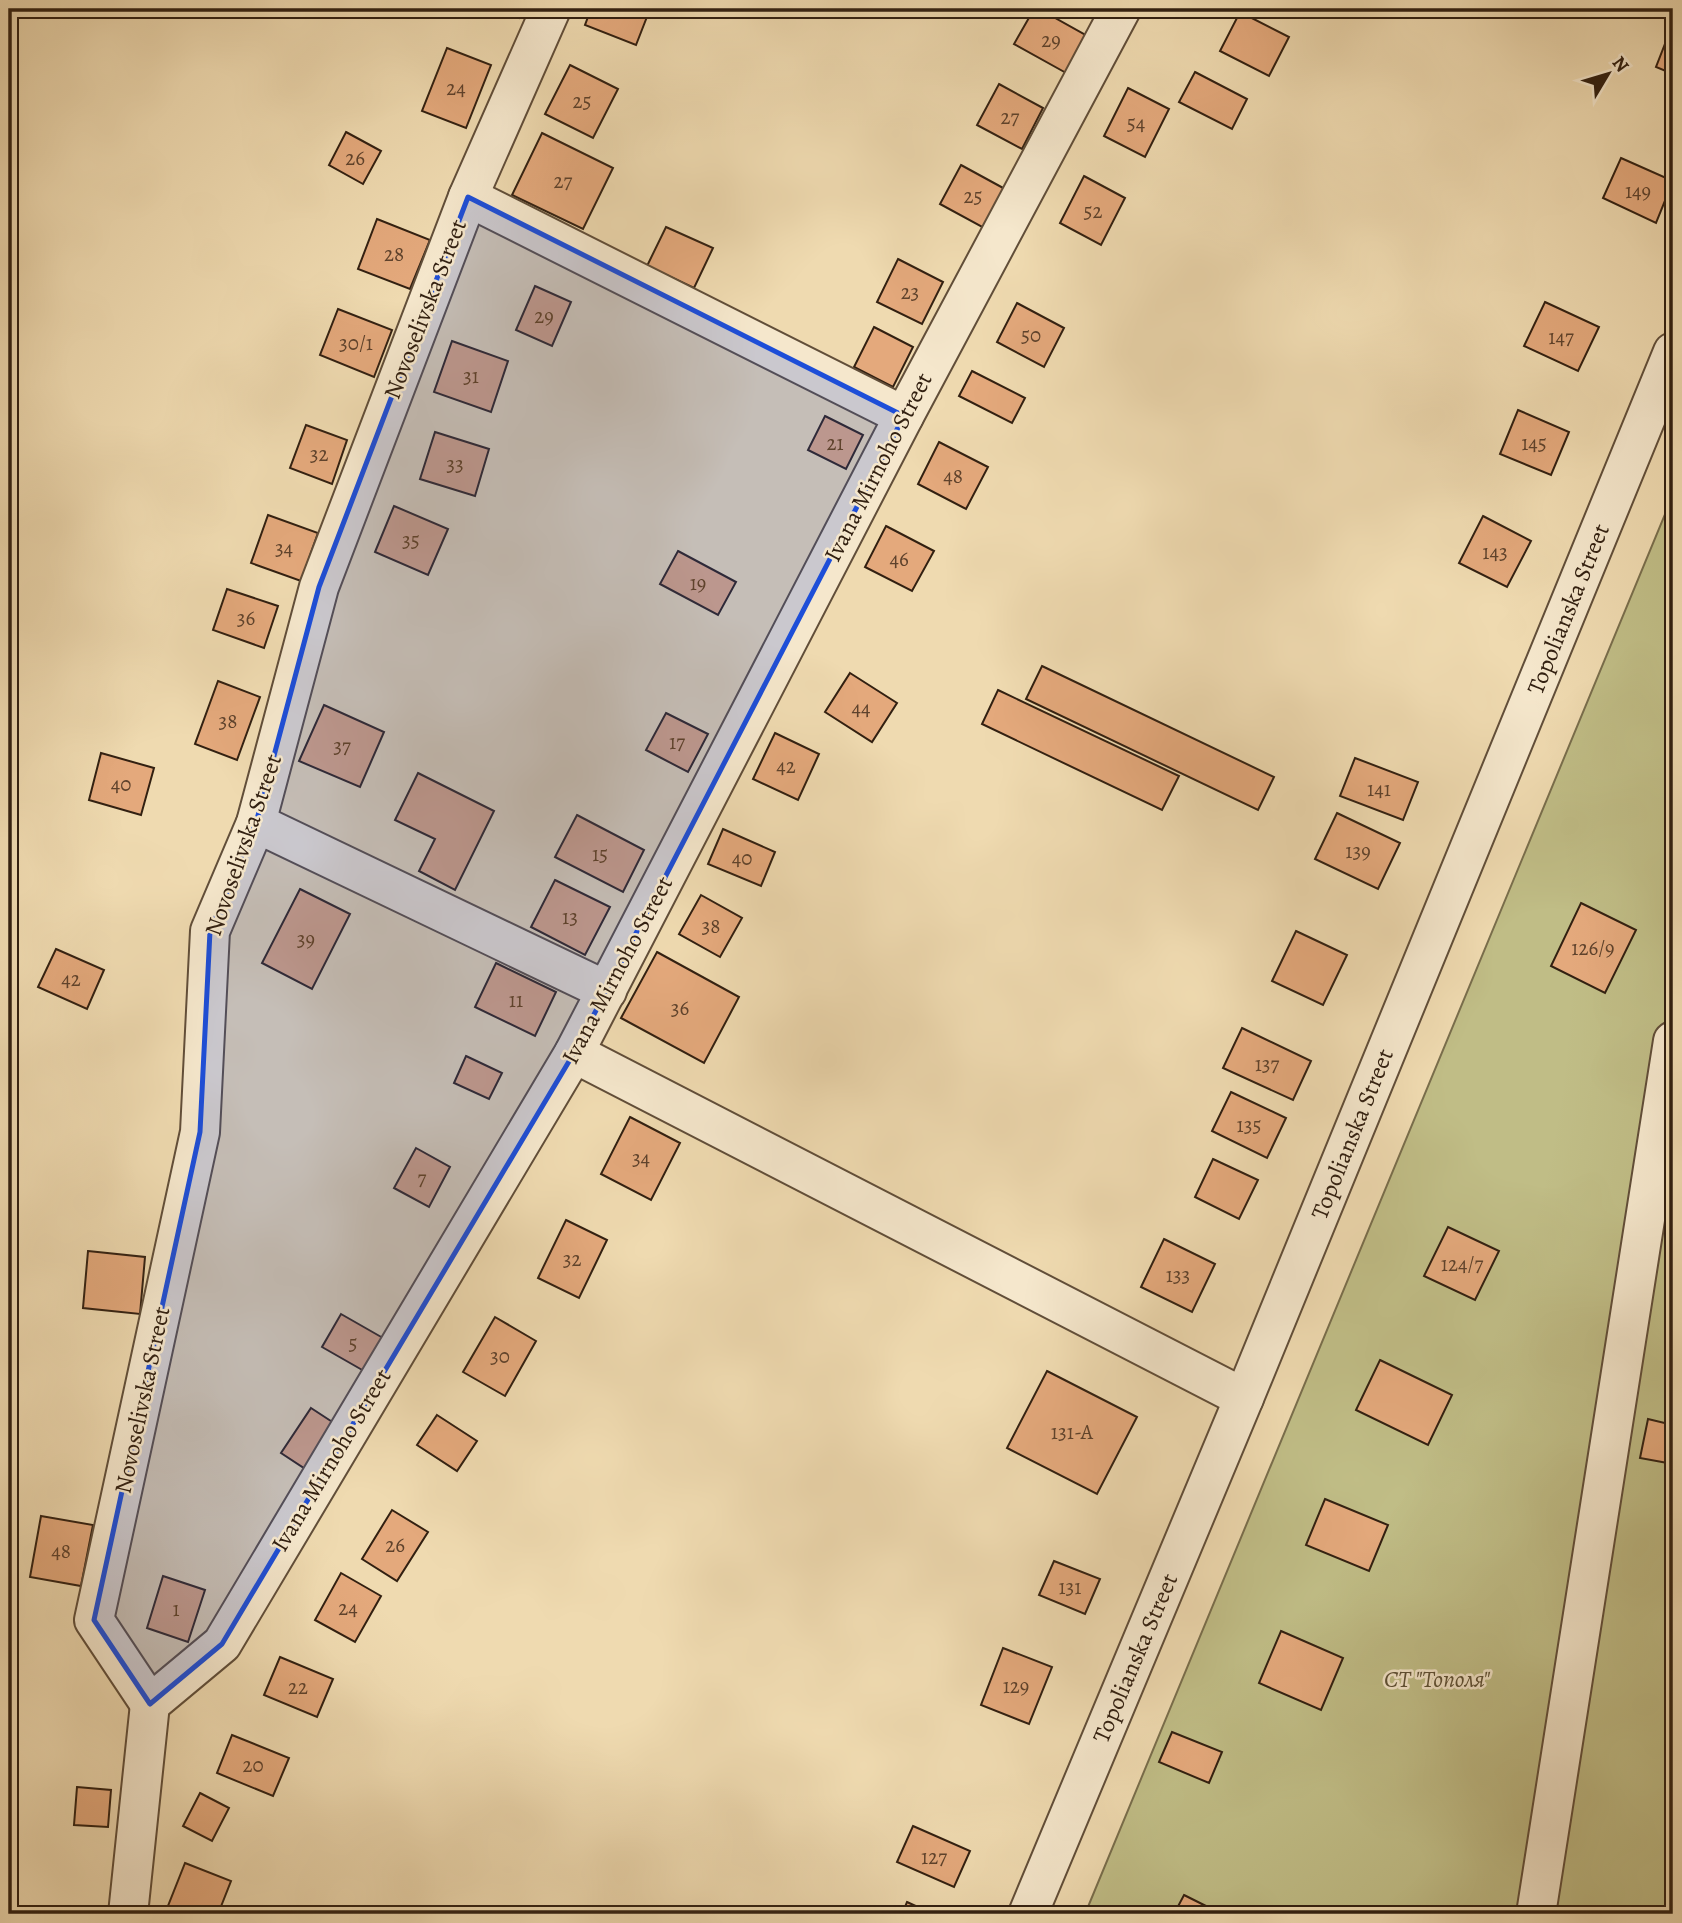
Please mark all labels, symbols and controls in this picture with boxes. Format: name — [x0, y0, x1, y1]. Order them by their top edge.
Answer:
house number: 29 — [1041, 26, 1061, 54]
north arrow — [1574, 38, 1644, 108]
text: N — [1606, 51, 1635, 78]
house number: 24 — [446, 74, 466, 102]
house number: 25 — [572, 87, 592, 115]
house number: 27 — [1001, 103, 1020, 131]
house number: 54 — [1127, 109, 1145, 137]
house number: 26 — [345, 144, 365, 172]
house number: 27 — [554, 167, 573, 195]
house number: 149 — [1625, 177, 1651, 205]
house number: 25 — [963, 182, 983, 210]
house number: 52 — [1083, 197, 1103, 225]
street label: Novoselivska Street — [376, 214, 474, 404]
house number: 28 — [384, 240, 404, 268]
house number: 23 — [901, 278, 919, 306]
house number: 29 — [534, 302, 554, 330]
house number: 50 — [1021, 321, 1041, 349]
house number: 147 — [1548, 323, 1574, 351]
house number: 30/1 — [339, 329, 373, 357]
house number: 31 — [463, 362, 479, 390]
street label: Ivana Mirnoho Street — [816, 367, 940, 567]
house number: 21 — [826, 429, 844, 457]
house number: 145 — [1521, 429, 1547, 457]
house number: 32 — [310, 440, 328, 468]
house number: 33 — [446, 450, 464, 478]
house number: 48 — [943, 462, 963, 490]
street label: Topolianska Street — [1519, 519, 1617, 699]
house number: 35 — [402, 526, 420, 554]
house number: 34 — [275, 534, 293, 562]
house number: 143 — [1482, 538, 1508, 566]
house number: 46 — [889, 545, 909, 573]
house number: 19 — [690, 569, 706, 597]
house number: 36 — [237, 604, 256, 632]
house number: 44 — [851, 694, 871, 722]
house number: 38 — [219, 707, 237, 735]
house number: 17 — [669, 728, 685, 756]
house number: 37 — [333, 732, 351, 760]
street label: Novoselivska Street — [197, 750, 289, 940]
house number: 42 — [776, 752, 796, 780]
house number: 40 — [111, 770, 131, 798]
house number: 141 — [1367, 775, 1391, 803]
house number: 139 — [1345, 837, 1371, 865]
house number: 15 — [592, 840, 608, 868]
house number: 40 — [732, 844, 752, 872]
street label: Ivana Mirnoho Street — [554, 871, 680, 1069]
house number: 13 — [562, 903, 578, 931]
house number: 38 — [702, 912, 720, 940]
house number: 39 — [297, 925, 315, 953]
house number: 126/9 — [1571, 934, 1615, 962]
house number: 42 — [61, 965, 81, 993]
house number: 11 — [509, 986, 523, 1014]
house number: 36 — [671, 994, 690, 1022]
street label: Topolianska Street — [1303, 1044, 1401, 1224]
house number: 137 — [1255, 1050, 1280, 1078]
house number: 135 — [1237, 1111, 1261, 1139]
house number: 34 — [632, 1144, 650, 1172]
house number: 7 — [418, 1164, 427, 1192]
house number: 32 — [563, 1245, 581, 1273]
house number: 124/7 — [1441, 1250, 1483, 1278]
house number: 133 — [1166, 1261, 1190, 1289]
street label: Novoselivska Street — [107, 1304, 177, 1496]
house number: 5 — [348, 1329, 358, 1357]
house number: 30 — [490, 1342, 510, 1370]
street label: Ivana Mirnoho Street — [264, 1362, 398, 1557]
house number: 131-А — [1051, 1418, 1094, 1446]
house number: 26 — [385, 1531, 405, 1559]
house number: 48 — [51, 1537, 71, 1565]
street label: Topolianska Street — [1085, 1568, 1185, 1748]
house number: 131 — [1058, 1573, 1082, 1601]
house number: 24 — [338, 1594, 358, 1622]
house number: 1 — [172, 1595, 180, 1623]
park label: СТ "Тополя" — [1384, 1663, 1491, 1695]
house number: 129 — [1003, 1672, 1029, 1700]
house number: 22 — [288, 1673, 308, 1701]
house number: 20 — [242, 1751, 264, 1779]
house number: 127 — [921, 1843, 947, 1871]

